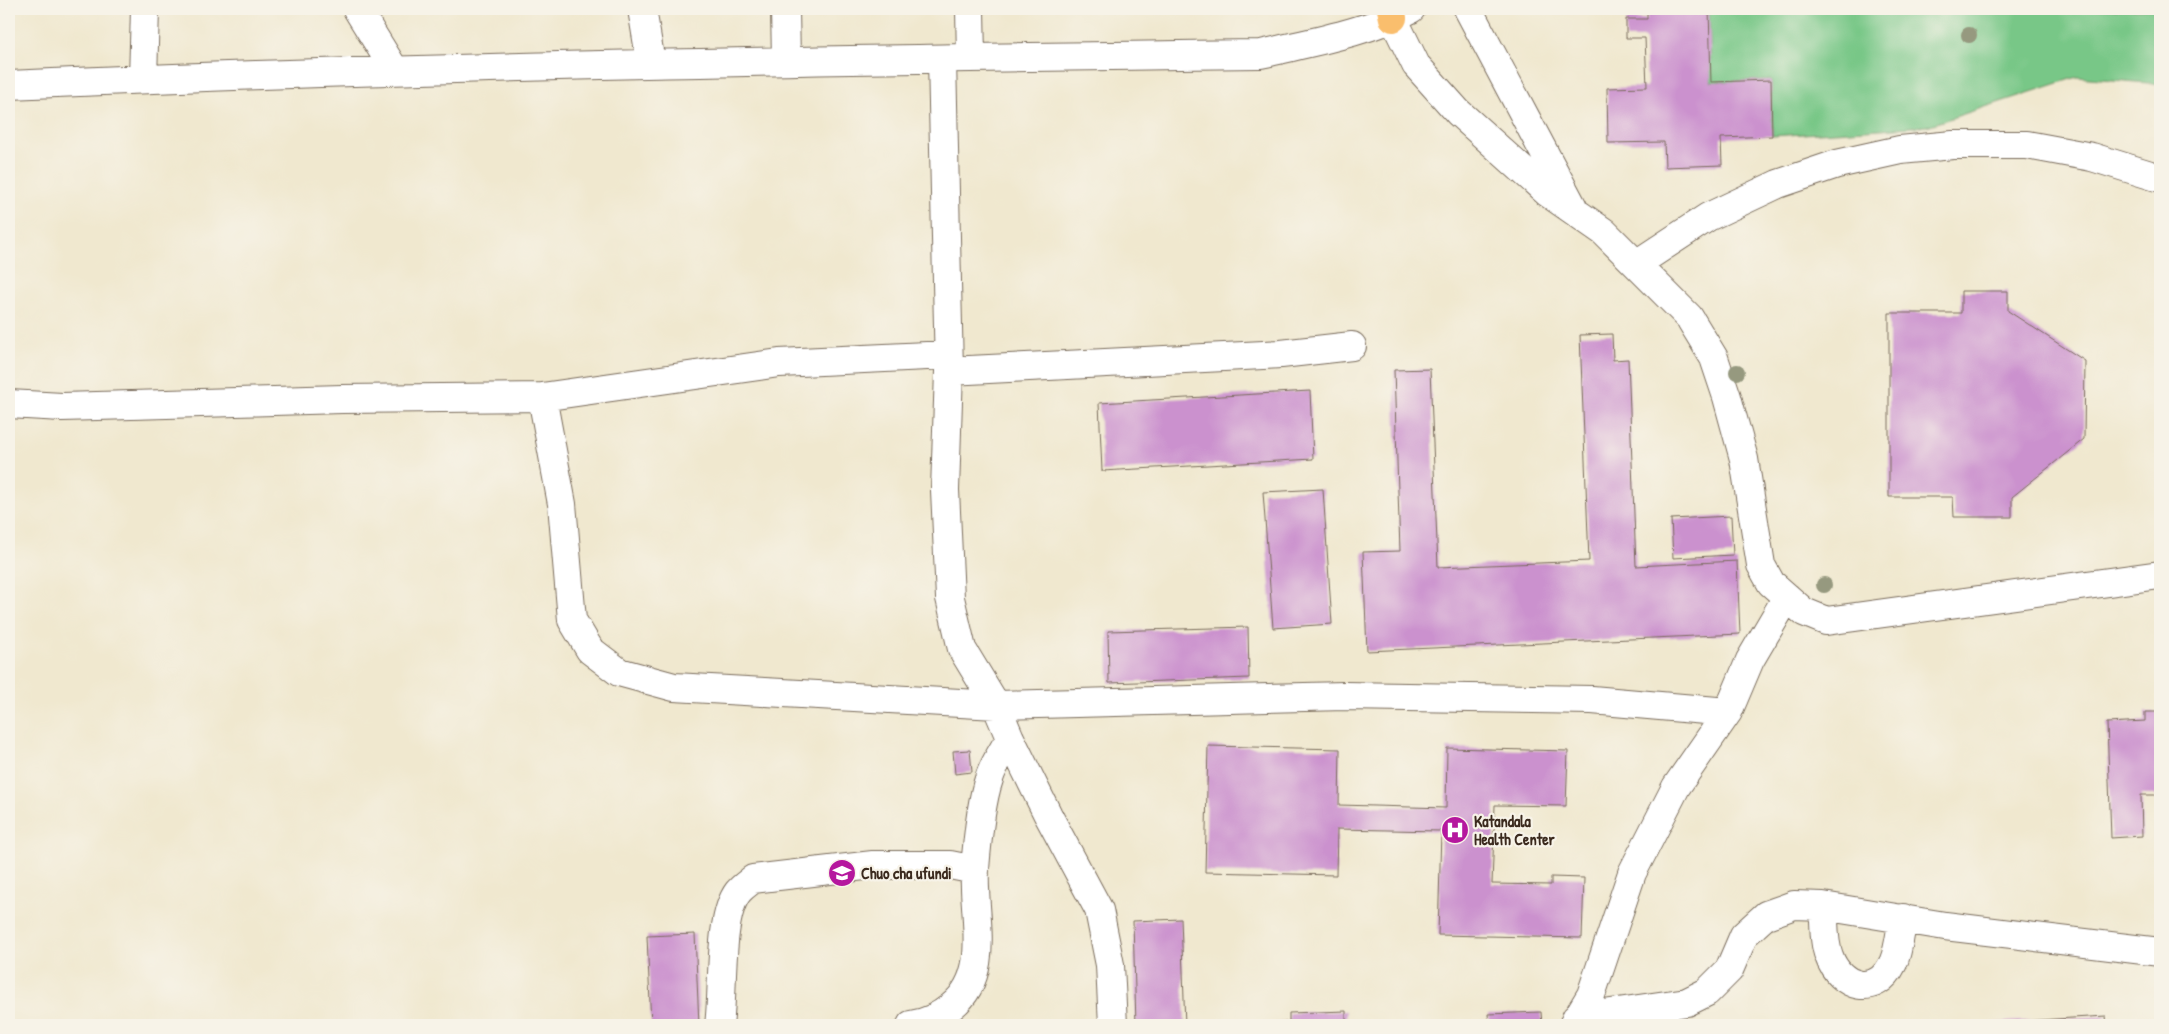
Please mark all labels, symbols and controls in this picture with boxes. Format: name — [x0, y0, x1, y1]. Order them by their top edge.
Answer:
place label: Katandala Health Center — [1474, 810, 1556, 850]
hospital icon: Katandala Health Center — [1440, 815, 1470, 845]
school or university icon: Chuo cha ufundi — [827, 858, 857, 888]
place label: Chuo cha ufundi — [861, 862, 952, 884]

